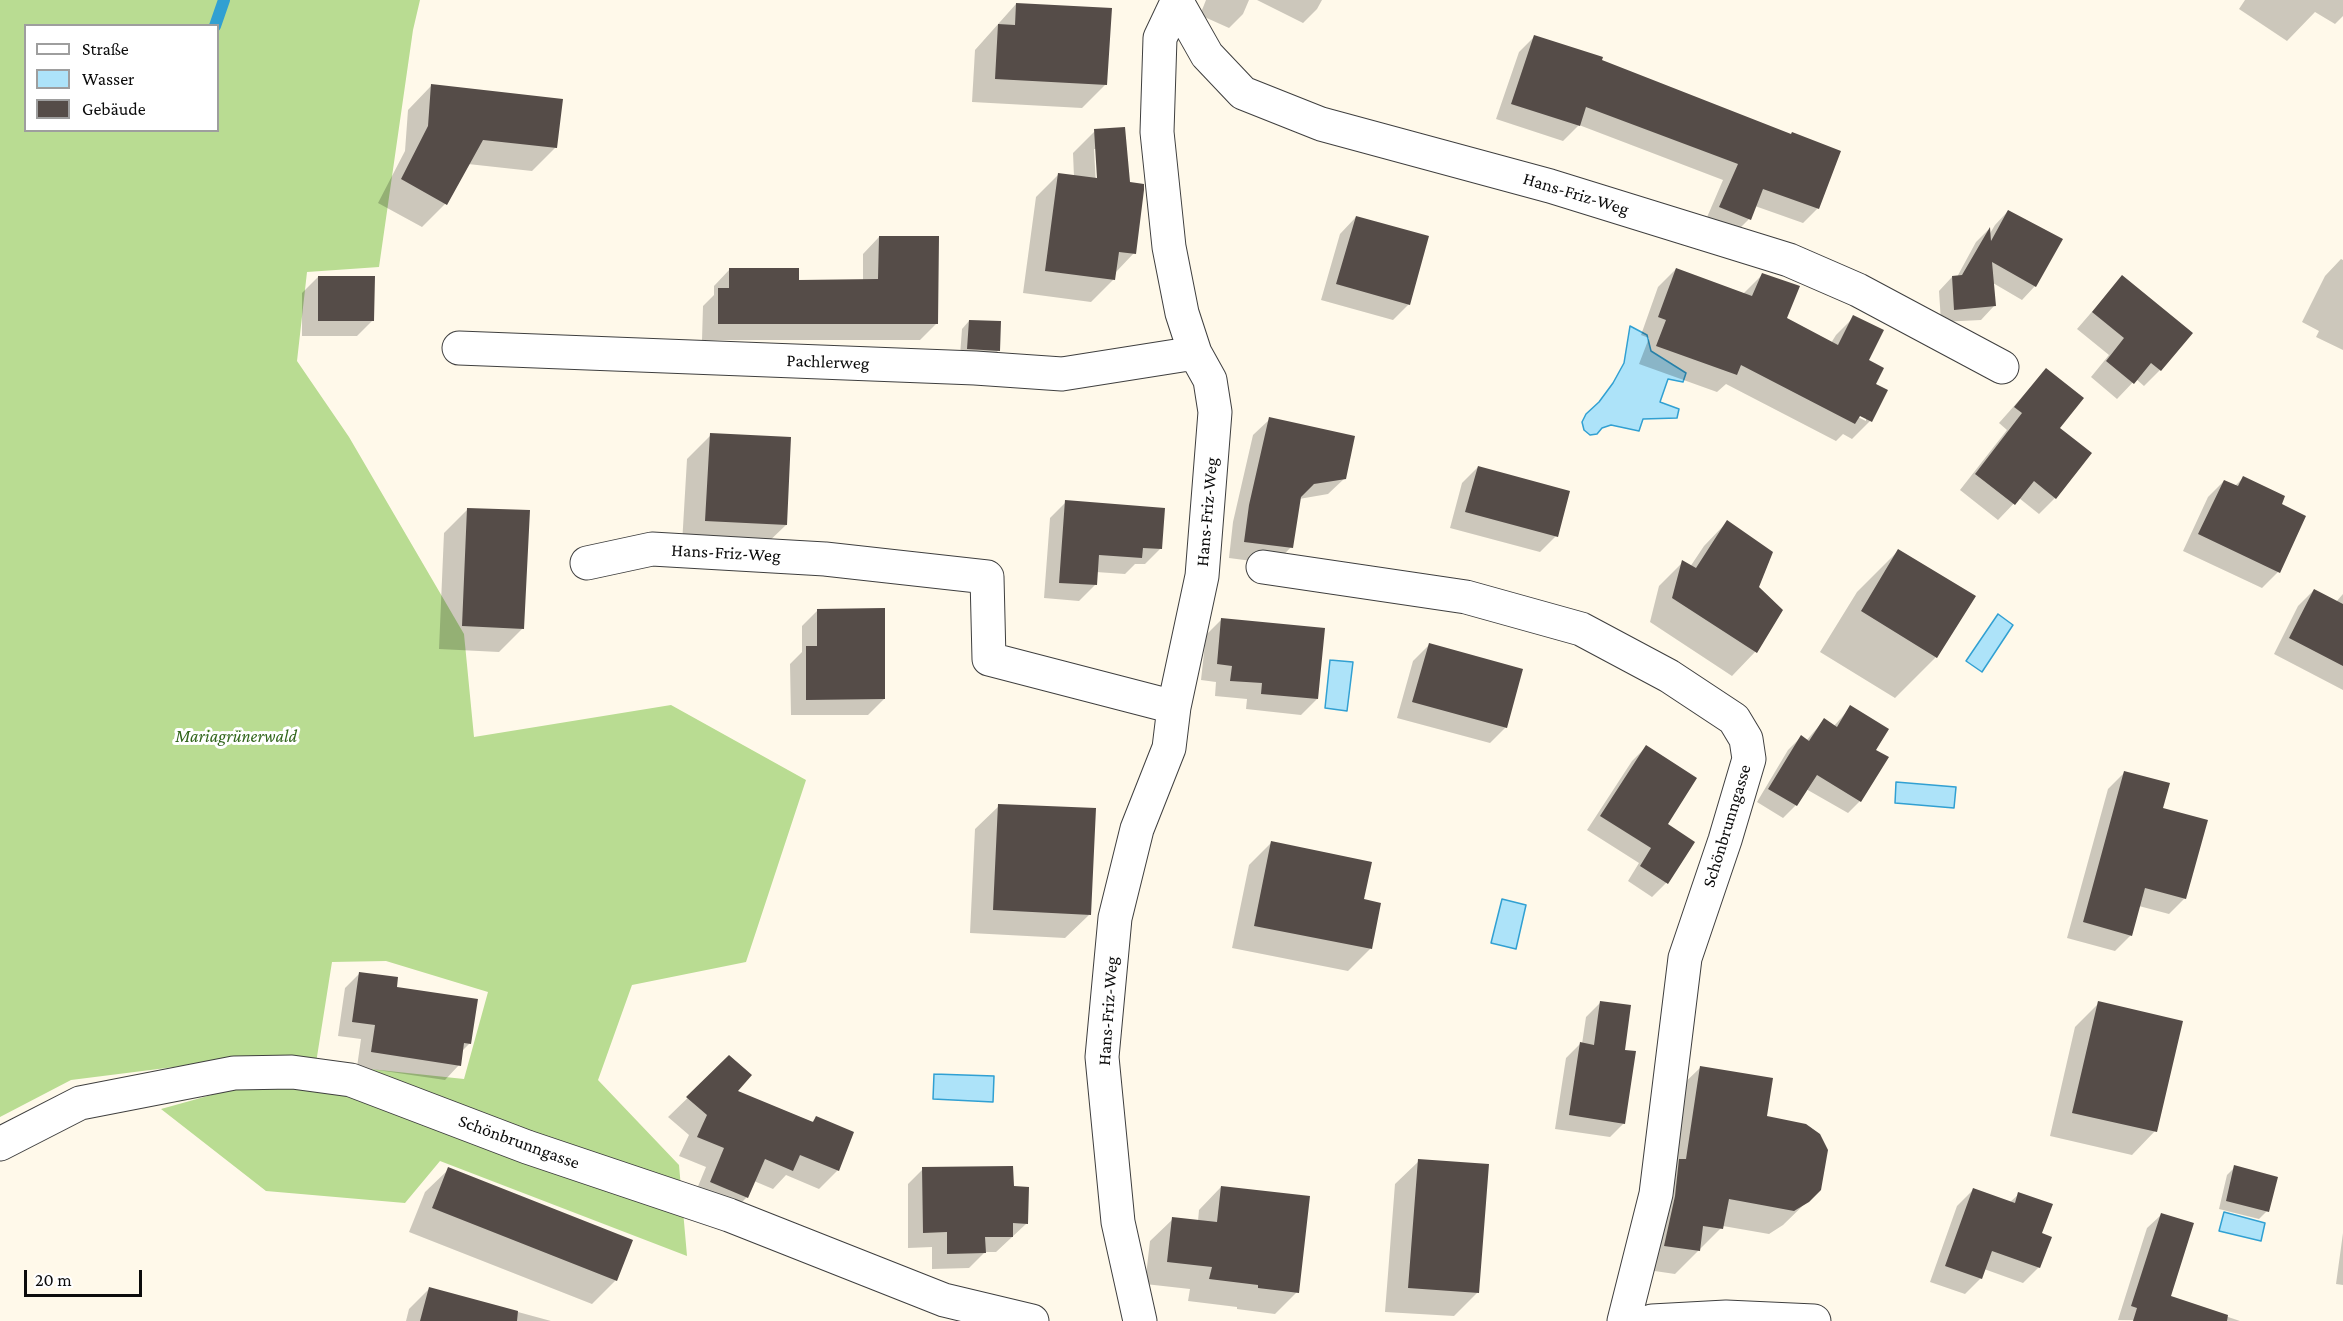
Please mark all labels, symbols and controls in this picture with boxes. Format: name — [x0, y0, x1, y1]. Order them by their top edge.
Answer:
legend — [24, 24, 219, 132]
text: Straße — [82, 39, 129, 59]
text: Wasser — [82, 69, 135, 89]
text: Gebäude — [82, 99, 146, 119]
street label: Hans-Friz-Weg — [1520, 168, 1632, 220]
street label: Pachlerweg — [786, 350, 870, 374]
street label: Hans-Friz-Weg — [1191, 457, 1223, 567]
street label: Hans-Friz-Weg — [671, 539, 781, 567]
park label: Mariagrünerwald — [175, 725, 297, 747]
street label: Schönbrunngasse — [1698, 762, 1756, 890]
street label: Hans-Friz-Weg — [1093, 956, 1123, 1066]
street label: Schönbrunngasse — [455, 1110, 583, 1174]
scale bar — [27, 1258, 146, 1296]
text: 20 m — [35, 1270, 72, 1290]

